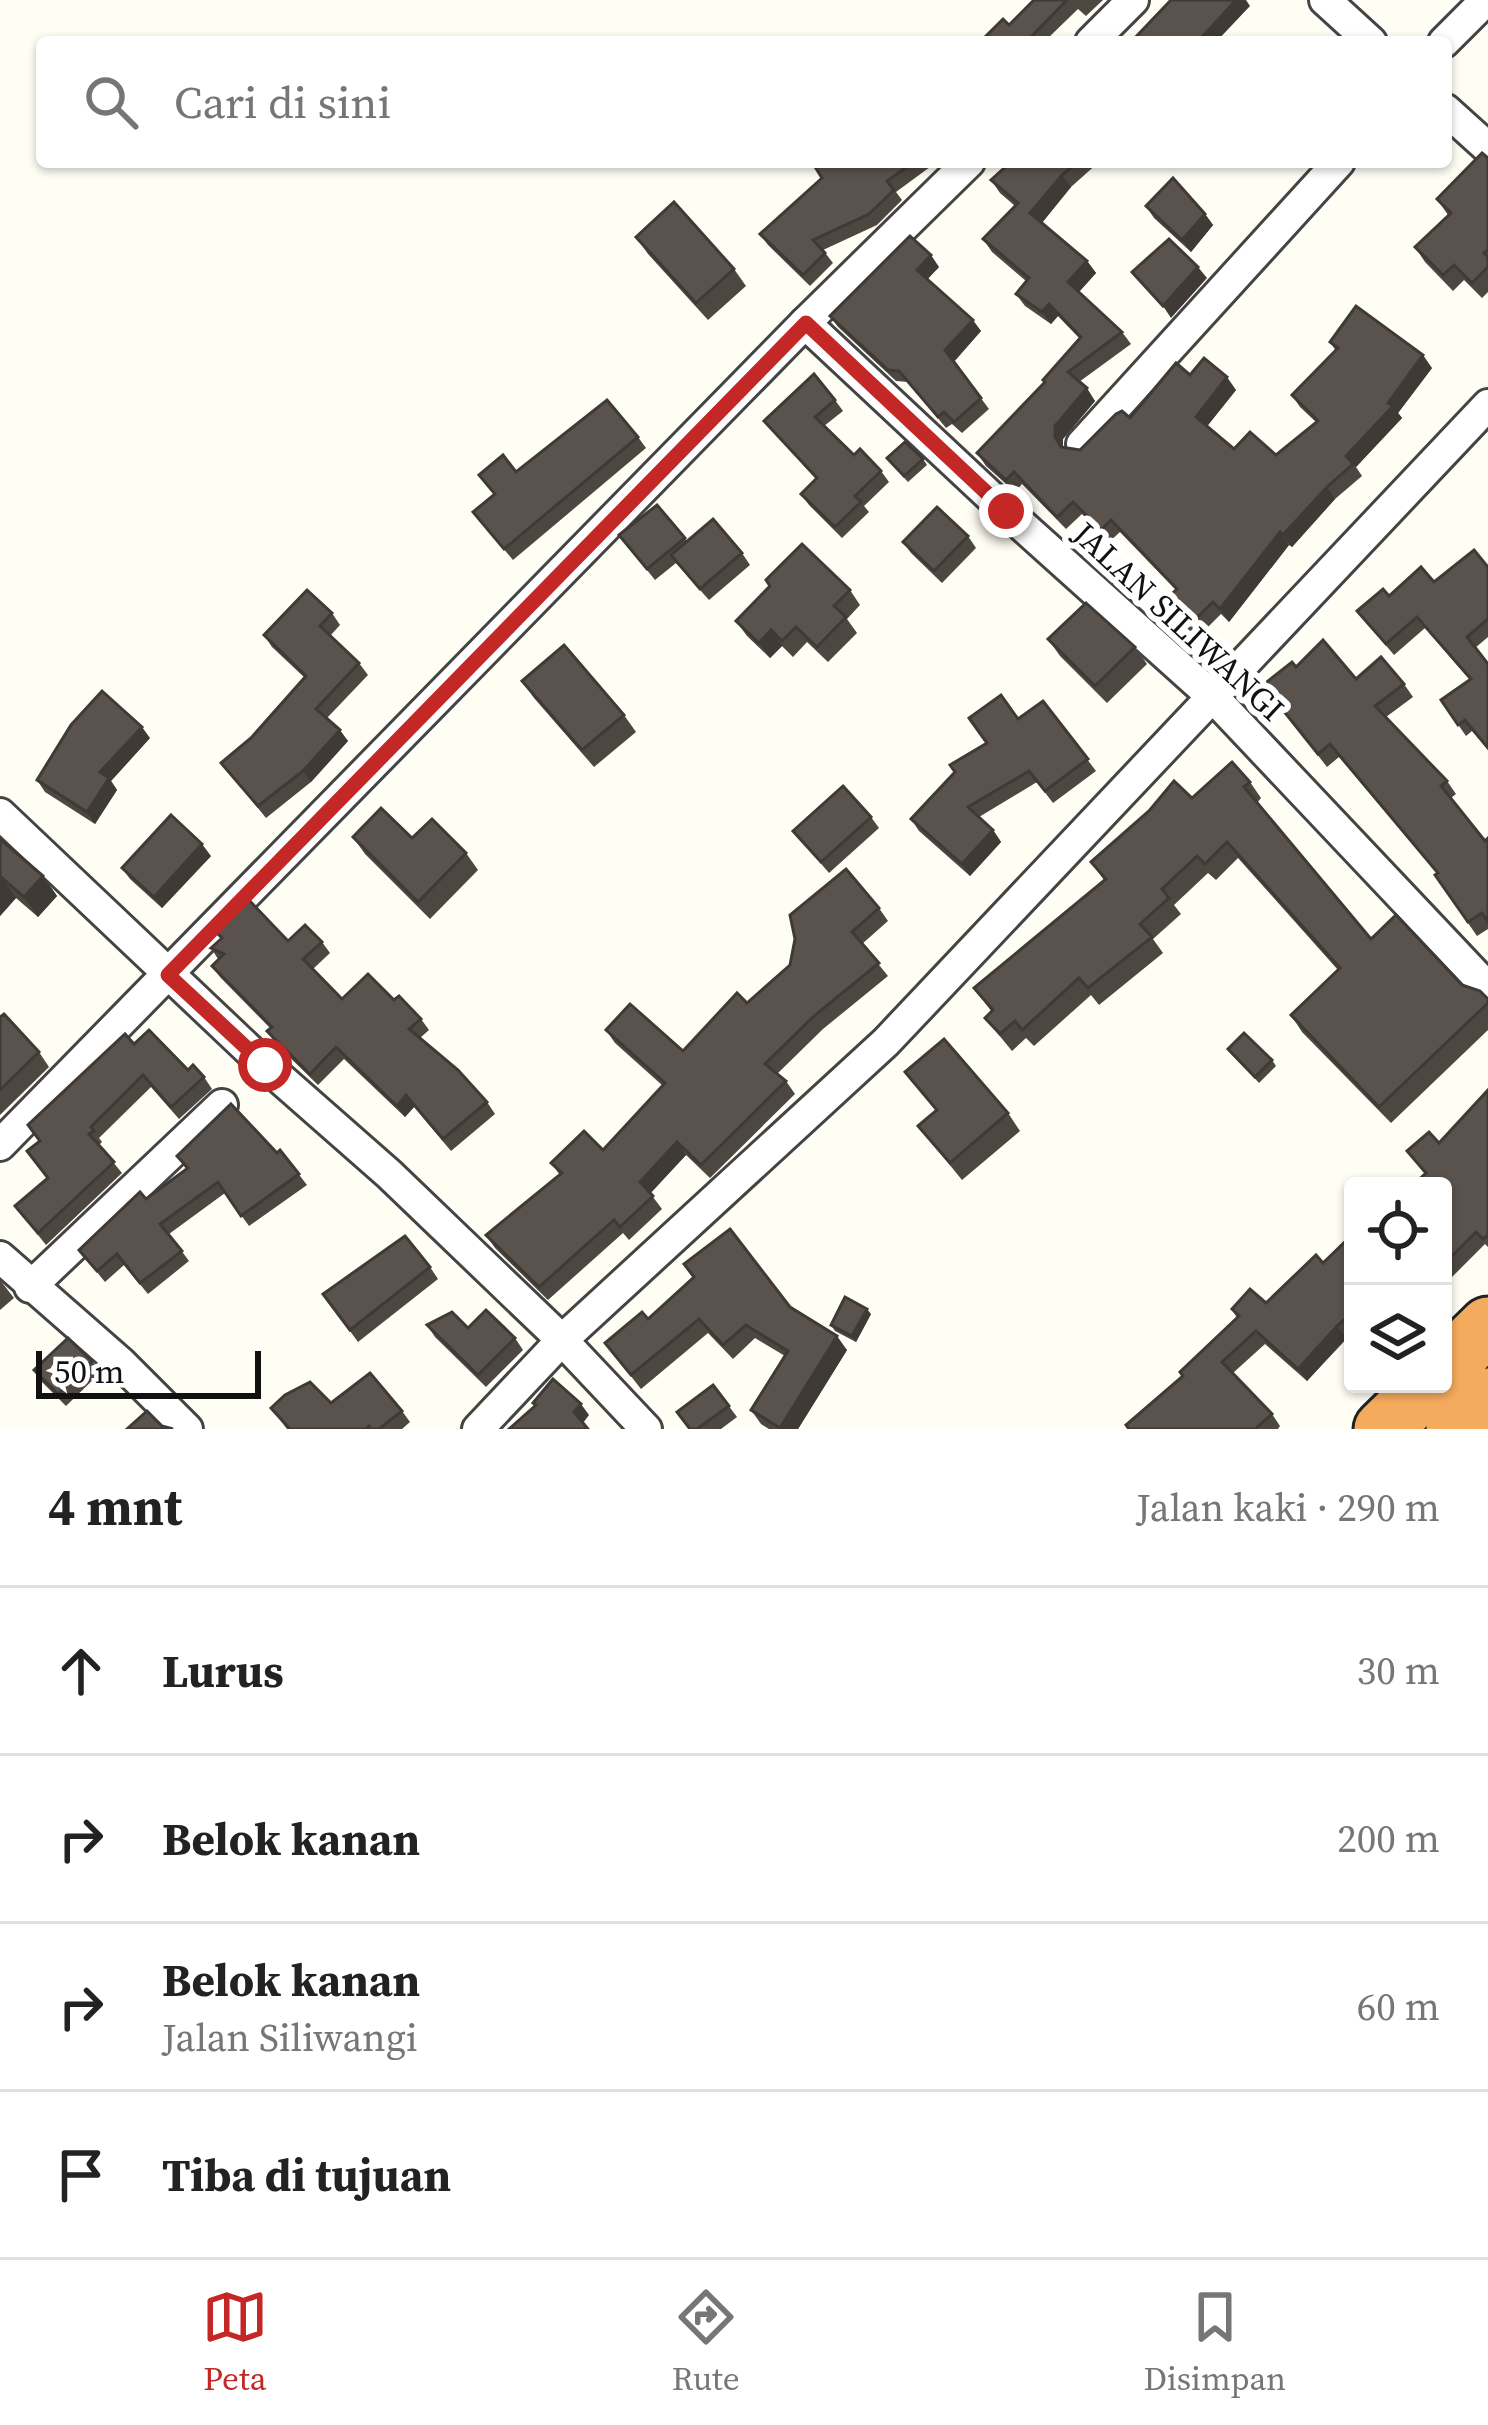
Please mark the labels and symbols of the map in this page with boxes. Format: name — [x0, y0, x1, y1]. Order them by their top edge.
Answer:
route end — [979, 484, 1033, 538]
street label: JALAN SILIWANGI — [1063, 511, 1294, 731]
route start — [238, 1038, 292, 1092]
scale bar — [36, 1345, 261, 1398]

